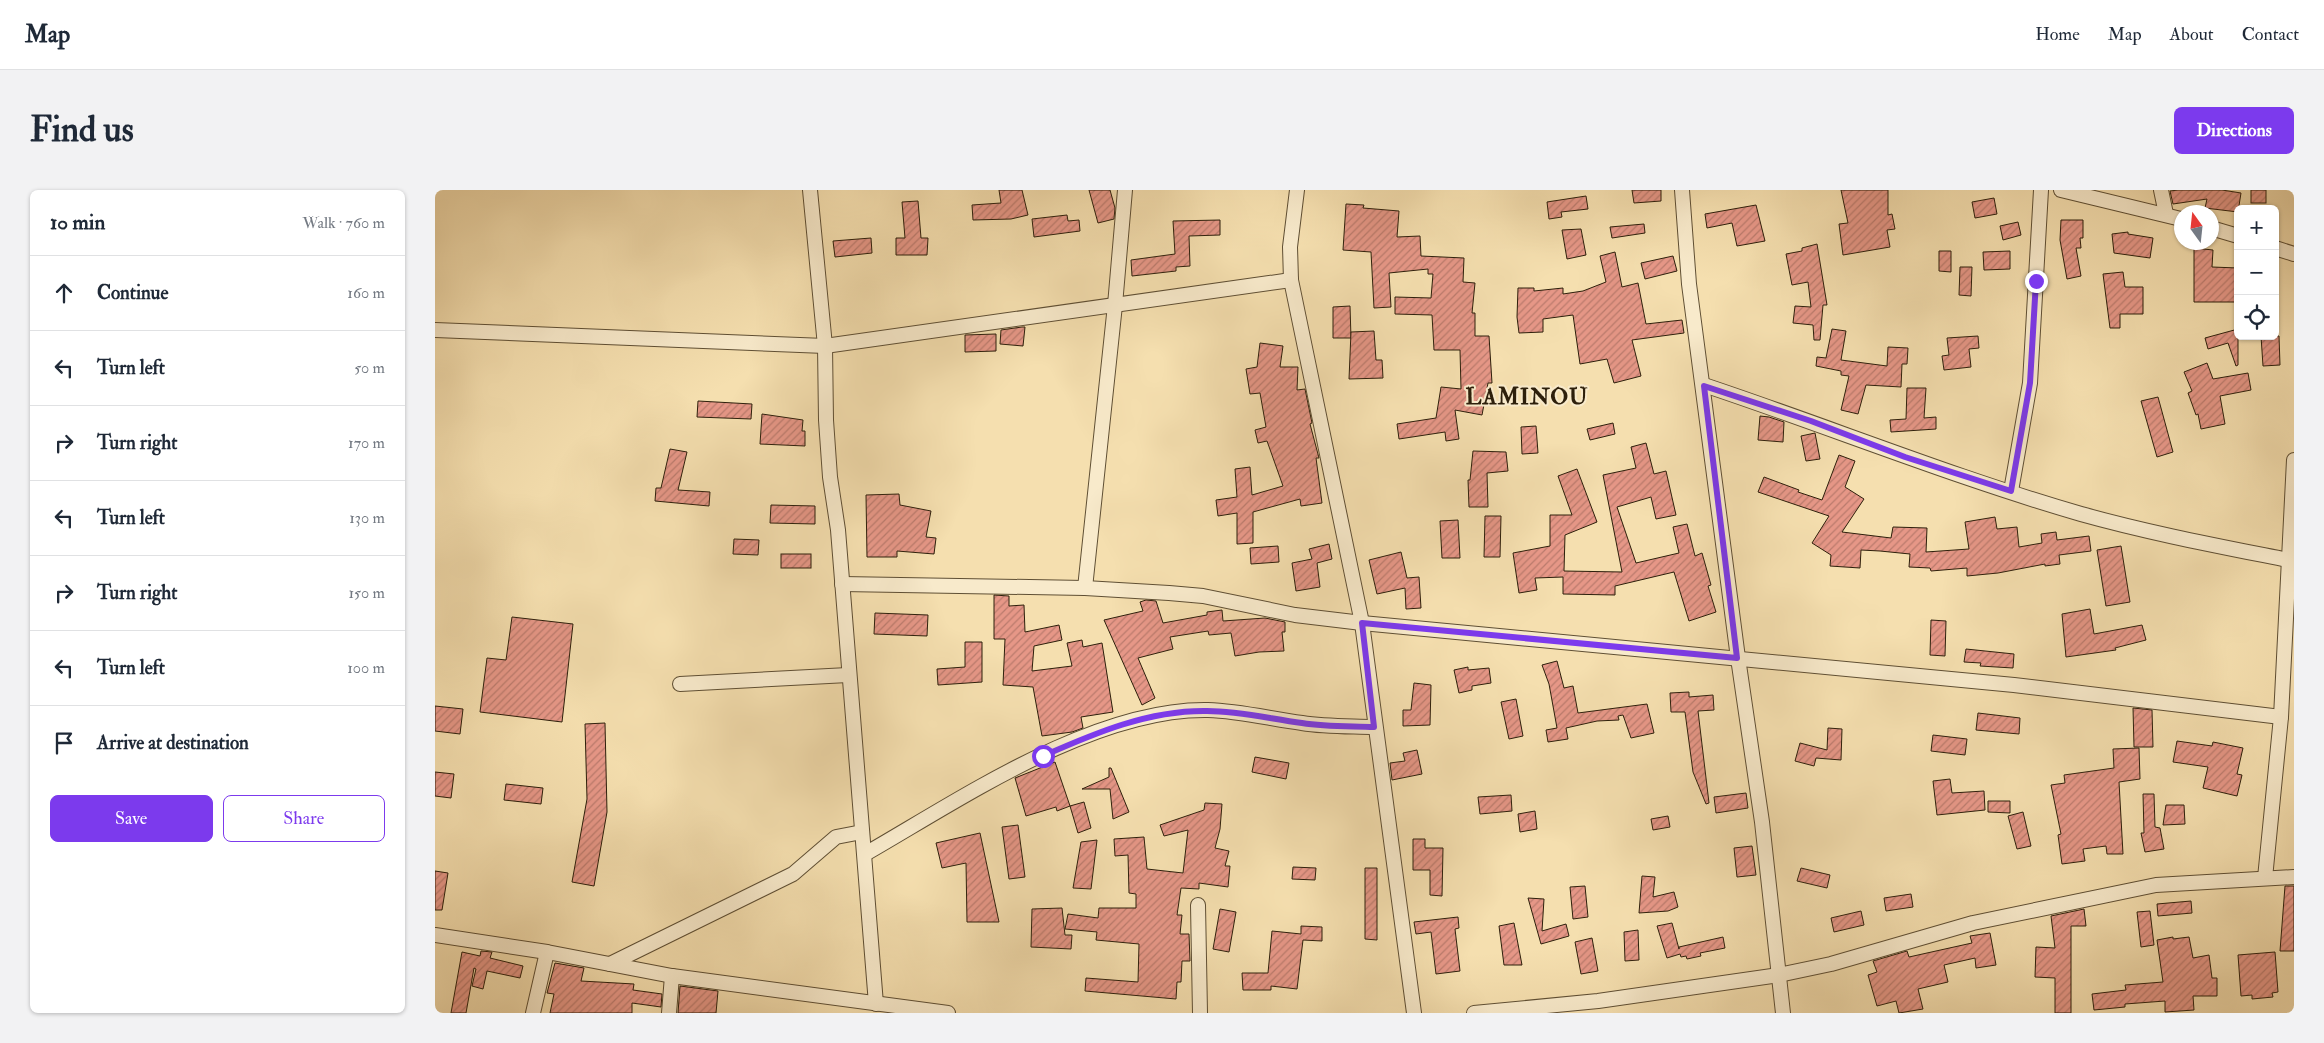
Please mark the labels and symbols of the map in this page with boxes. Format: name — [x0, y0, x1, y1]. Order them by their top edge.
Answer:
north arrow — [2174, 205, 2219, 250]
route end — [2025, 270, 2048, 293]
district label: LAMINOU — [1465, 383, 1589, 411]
route start — [1032, 745, 1055, 768]

